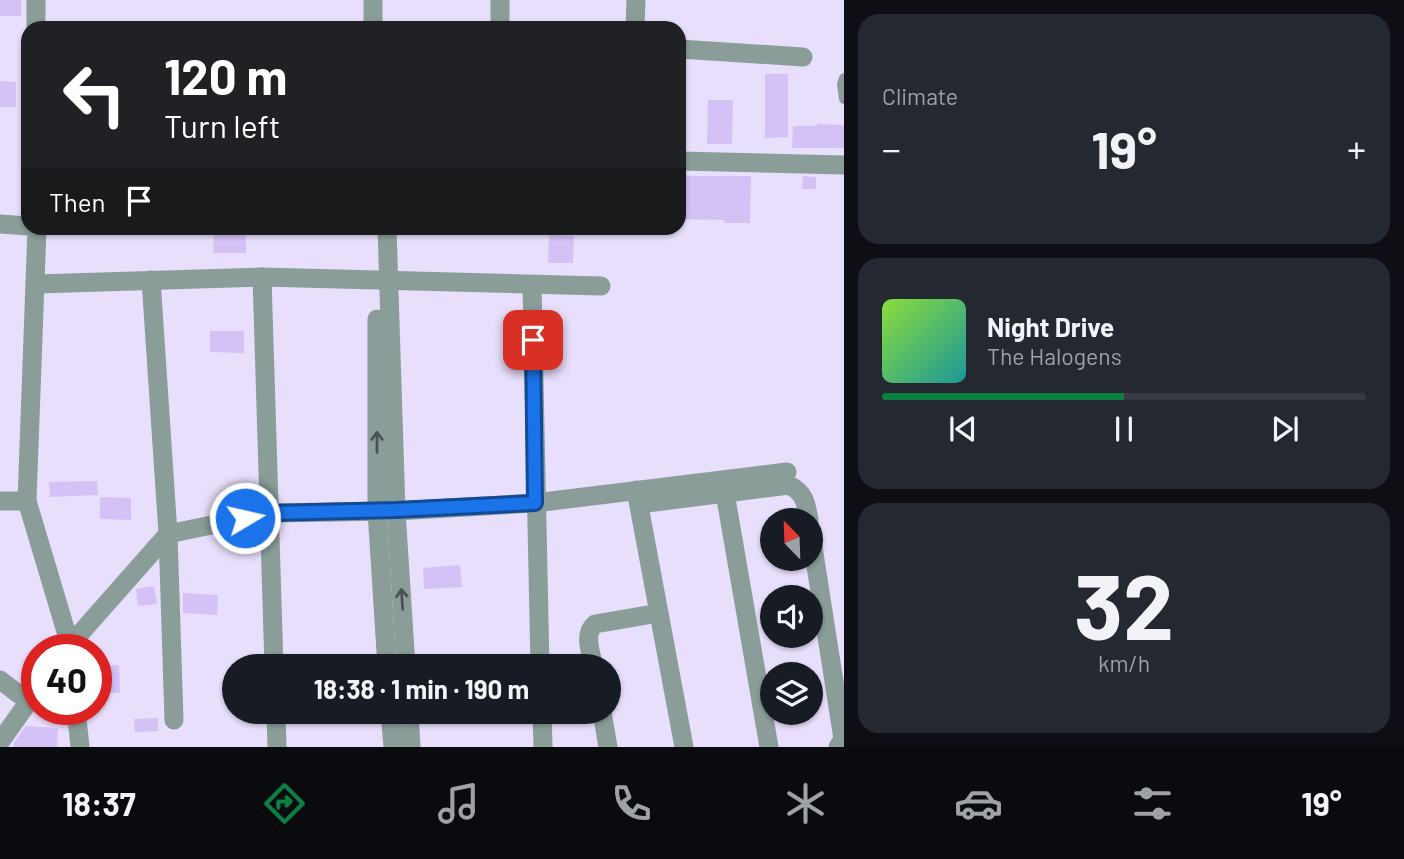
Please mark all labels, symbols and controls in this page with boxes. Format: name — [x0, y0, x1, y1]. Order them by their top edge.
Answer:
text: 120 m — [164, 46, 287, 105]
icon: left — [49, 49, 140, 140]
text: Climate — [882, 82, 958, 110]
text: Turn left — [164, 106, 281, 144]
text: 19° — [1091, 117, 1157, 179]
text: − — [882, 125, 901, 171]
text: + — [1347, 125, 1366, 171]
icon: arrive — [120, 182, 158, 220]
text: Then — [49, 186, 106, 217]
pin — [503, 310, 563, 370]
text: Night Drive — [987, 311, 1114, 342]
icon: arrive — [514, 321, 552, 359]
text: The Halogens — [987, 342, 1122, 370]
icon: previous — [944, 410, 982, 448]
icon: pause — [1105, 410, 1143, 448]
icon: next — [1266, 410, 1304, 448]
one-way arrow — [370, 431, 384, 454]
position arrow — [208, 481, 282, 555]
north arrow — [760, 508, 822, 570]
map controls — [760, 508, 823, 725]
text: 32 — [1074, 549, 1174, 658]
button: sound — [760, 585, 823, 648]
one-way arrow — [395, 587, 408, 610]
speed limit sign: 40 — [21, 634, 112, 725]
text: km/h — [1098, 649, 1150, 677]
button: layers — [760, 662, 823, 725]
text: 18:38 · 1 min · 190 m — [314, 673, 529, 704]
icon: directions — [260, 779, 309, 828]
icon: music — [434, 779, 483, 828]
icon: phone — [607, 779, 656, 828]
icon: climate — [781, 779, 830, 828]
icon: car — [954, 779, 1003, 828]
icon: filters — [1128, 779, 1177, 828]
text: 18:37 — [62, 784, 136, 822]
text: 19° — [1301, 784, 1342, 822]

